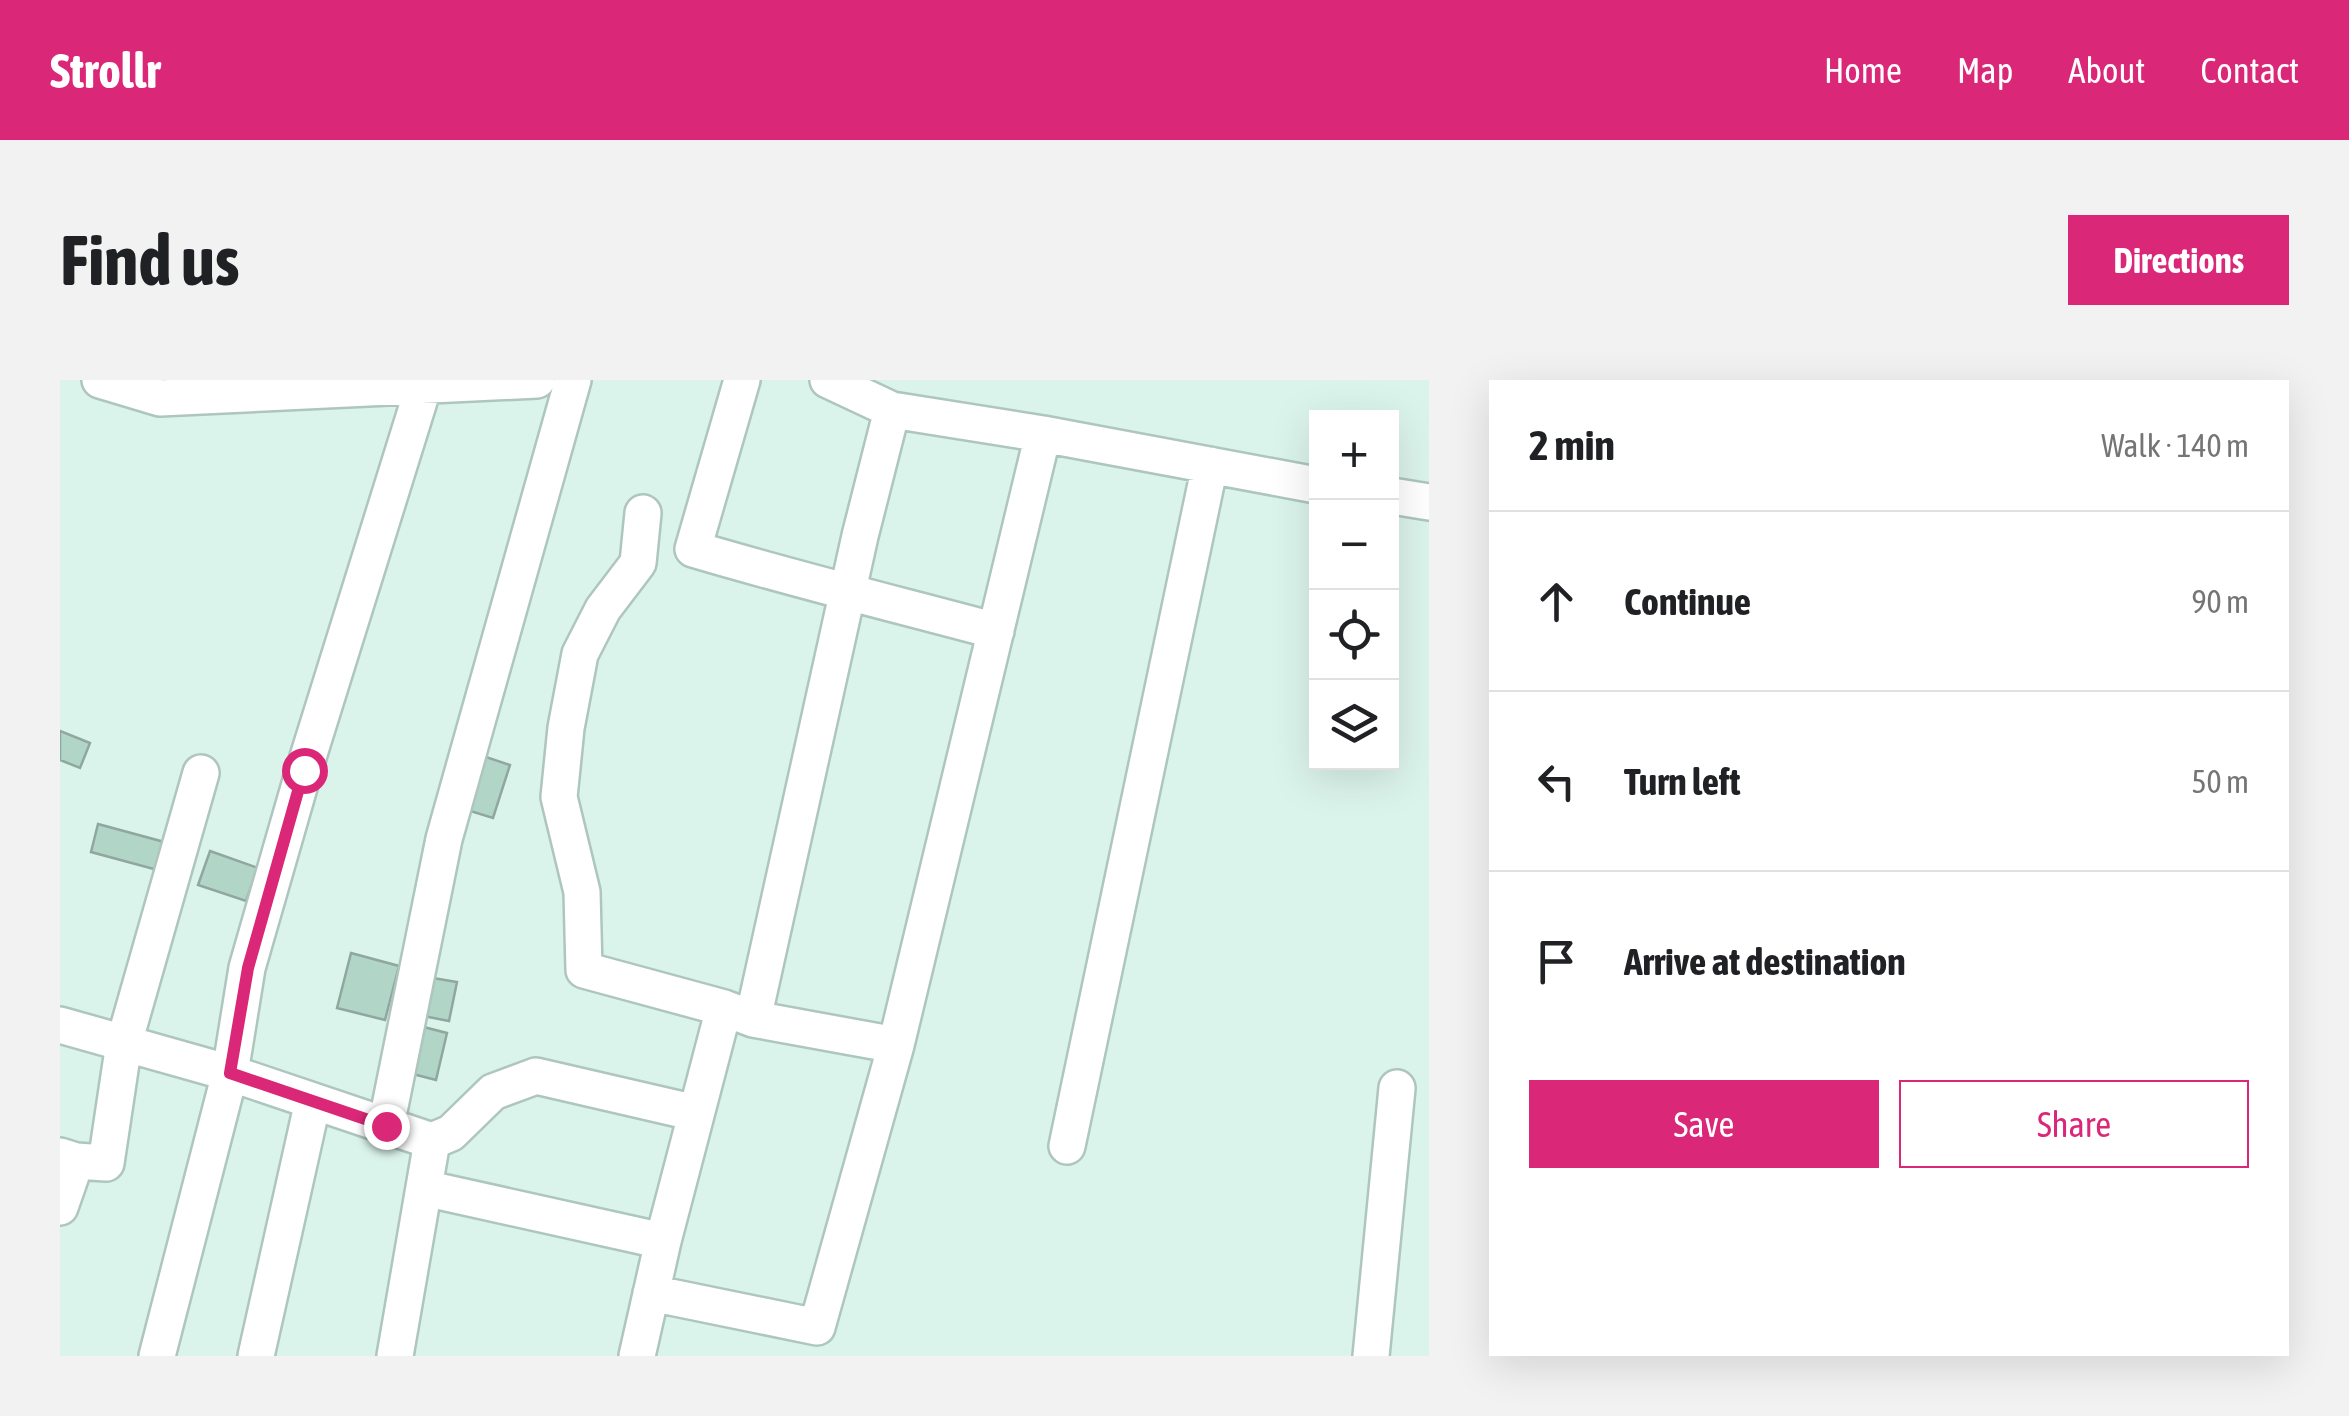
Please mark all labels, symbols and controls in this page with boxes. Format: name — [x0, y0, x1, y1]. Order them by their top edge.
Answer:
text: Strollr — [50, 43, 160, 98]
text: Home — [1824, 50, 1902, 90]
text: Map — [1957, 50, 2013, 90]
text: About — [2068, 50, 2145, 90]
text: Contact — [2200, 50, 2299, 90]
button: Directions — [2068, 215, 2289, 305]
text: Find us — [60, 220, 240, 300]
map controls — [1309, 410, 1399, 770]
button: + — [1309, 410, 1399, 500]
text: 2 min — [1529, 421, 1615, 469]
text: Walk · 140 m — [2101, 427, 2249, 464]
button: − — [1309, 500, 1399, 590]
icon: ahead — [1529, 574, 1584, 629]
text: Continue — [1624, 580, 1751, 623]
text: 90 m — [2191, 583, 2249, 620]
button: locate — [1309, 590, 1399, 680]
button: layers — [1309, 680, 1399, 770]
route start — [282, 748, 328, 794]
icon: left — [1529, 754, 1584, 809]
text: Turn left — [1624, 760, 1740, 803]
text: 50 m — [2191, 763, 2249, 800]
icon: arrive — [1529, 934, 1584, 989]
text: Arrive at destination — [1624, 940, 1906, 983]
button: Save — [1529, 1080, 1879, 1168]
button: Share — [1899, 1080, 2249, 1168]
route end — [364, 1104, 410, 1150]

